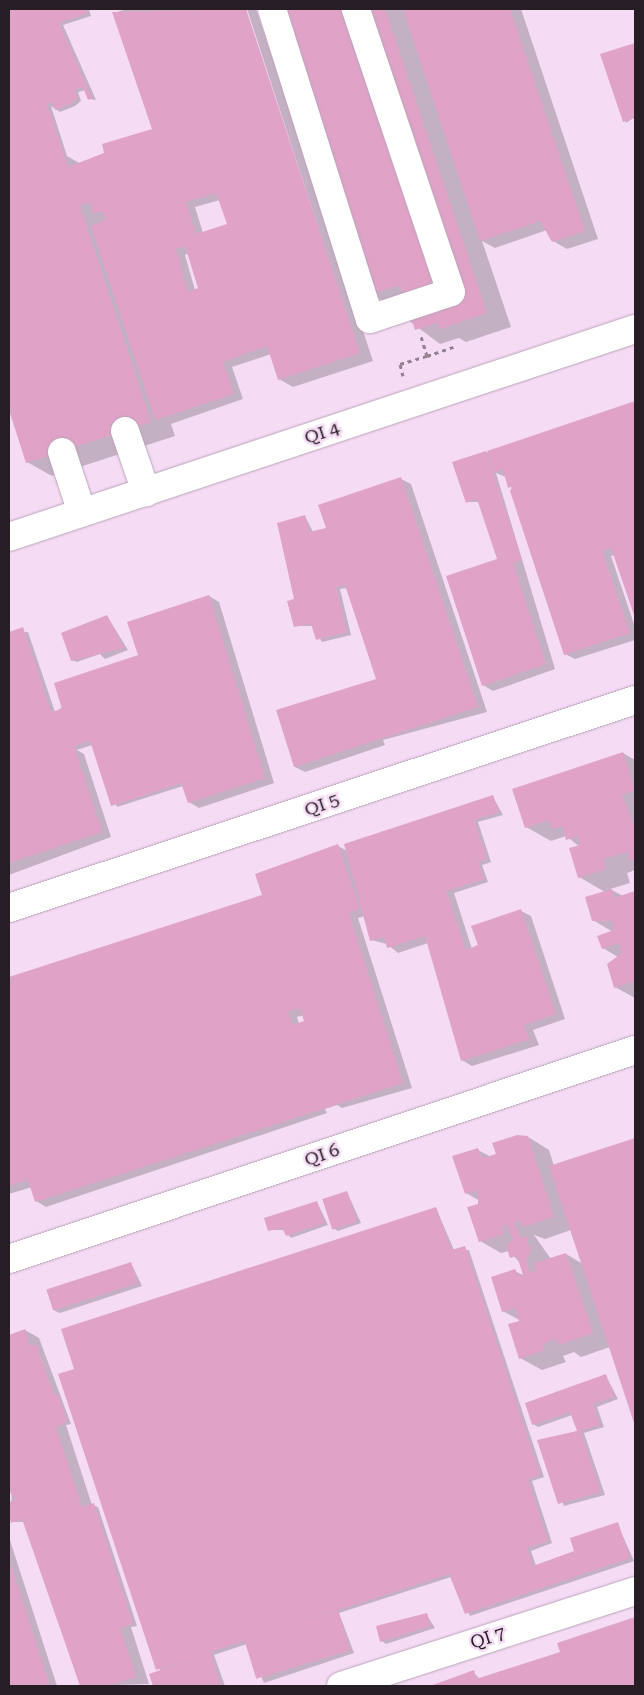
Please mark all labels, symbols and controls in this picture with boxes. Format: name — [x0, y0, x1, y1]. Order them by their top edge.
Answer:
street label: QI 4 — [302, 417, 342, 449]
street label: QI 5 — [302, 789, 342, 821]
street label: QI 6 — [302, 1139, 342, 1171]
street label: QI 7 — [468, 1622, 508, 1654]

